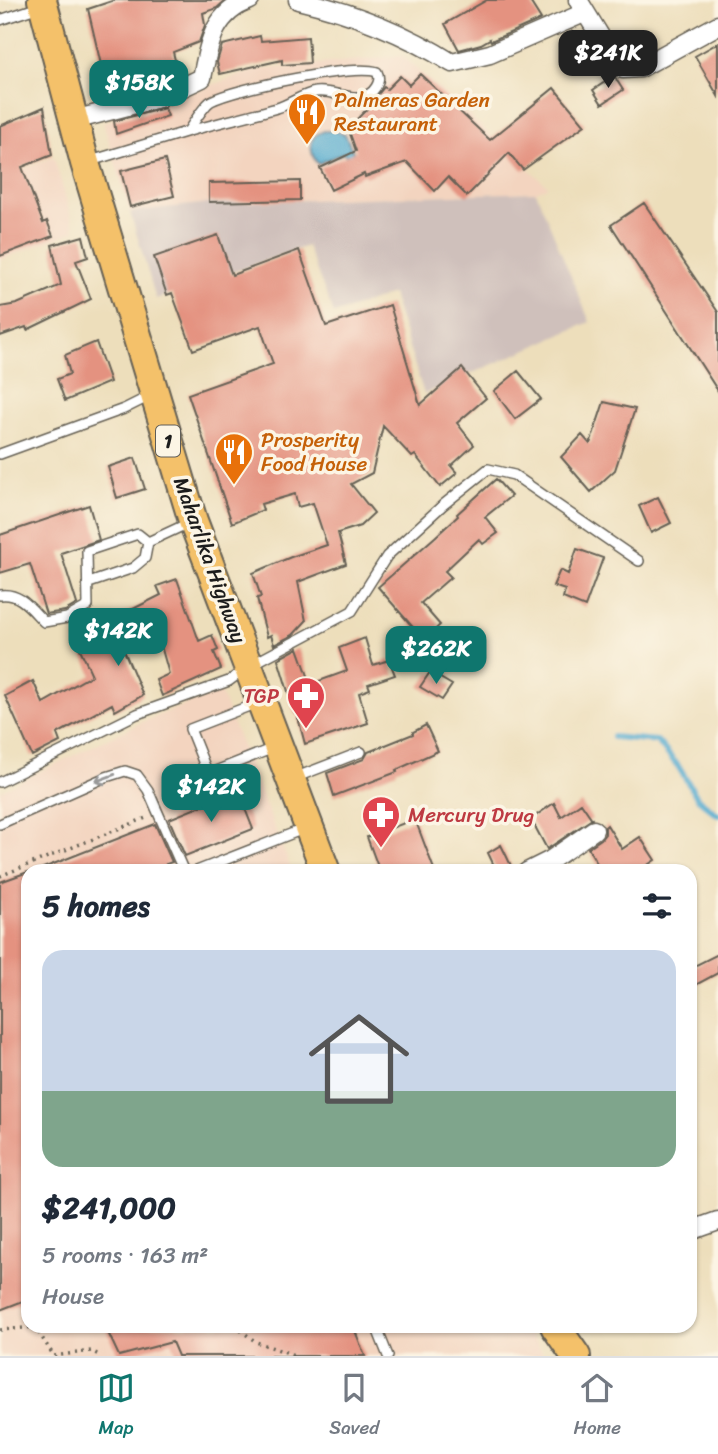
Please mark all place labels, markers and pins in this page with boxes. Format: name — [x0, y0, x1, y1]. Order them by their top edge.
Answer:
pin: $241K — [559, 31, 657, 90]
pin: $158K — [90, 60, 188, 120]
place label: Palmeras Garden Restaurant — [334, 81, 490, 143]
restaurant icon: Palmeras Garden Restaurant — [286, 91, 328, 146]
place label: Prosperity Food House — [261, 421, 367, 483]
restaurant icon: Prosperity Food House — [213, 431, 255, 486]
pin: $142K — [69, 608, 167, 668]
pin: $262K — [387, 626, 485, 686]
pharmacy icon: TGP — [285, 675, 327, 730]
place label: TGP — [243, 677, 279, 715]
pin: $142K — [162, 764, 260, 824]
pharmacy icon: Mercury Drug — [360, 794, 402, 849]
place label: Mercury Drug — [408, 796, 534, 834]

